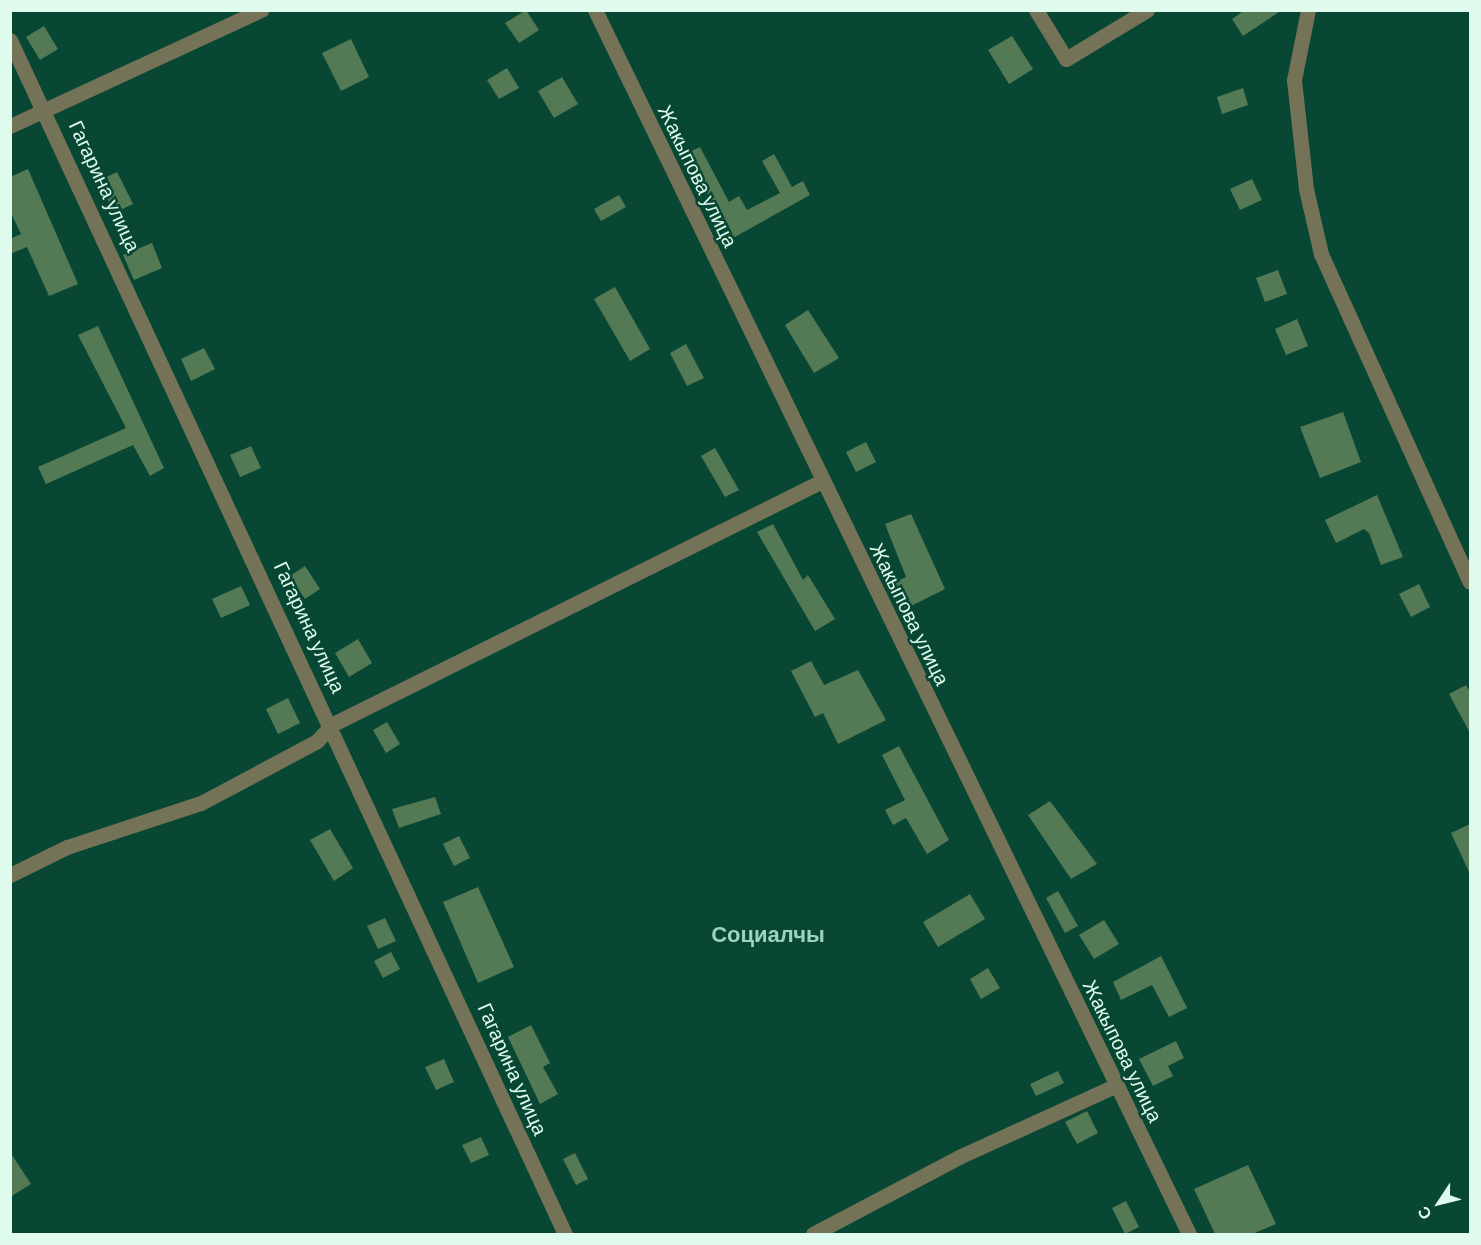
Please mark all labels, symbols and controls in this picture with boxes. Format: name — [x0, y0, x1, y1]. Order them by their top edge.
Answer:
street label: Жакыпова улица — [653, 101, 743, 251]
street label: Гагарина улица — [64, 116, 146, 256]
street label: Жакыпова улица — [865, 539, 955, 689]
street label: Гагарина улица — [269, 557, 351, 697]
district label: Социалчы — [711, 921, 825, 947]
street label: Жакыпова улица — [1078, 976, 1168, 1126]
street label: Гагарина улица — [473, 999, 553, 1139]
north arrow — [1409, 1173, 1469, 1233]
text: С — [1413, 1203, 1435, 1224]

